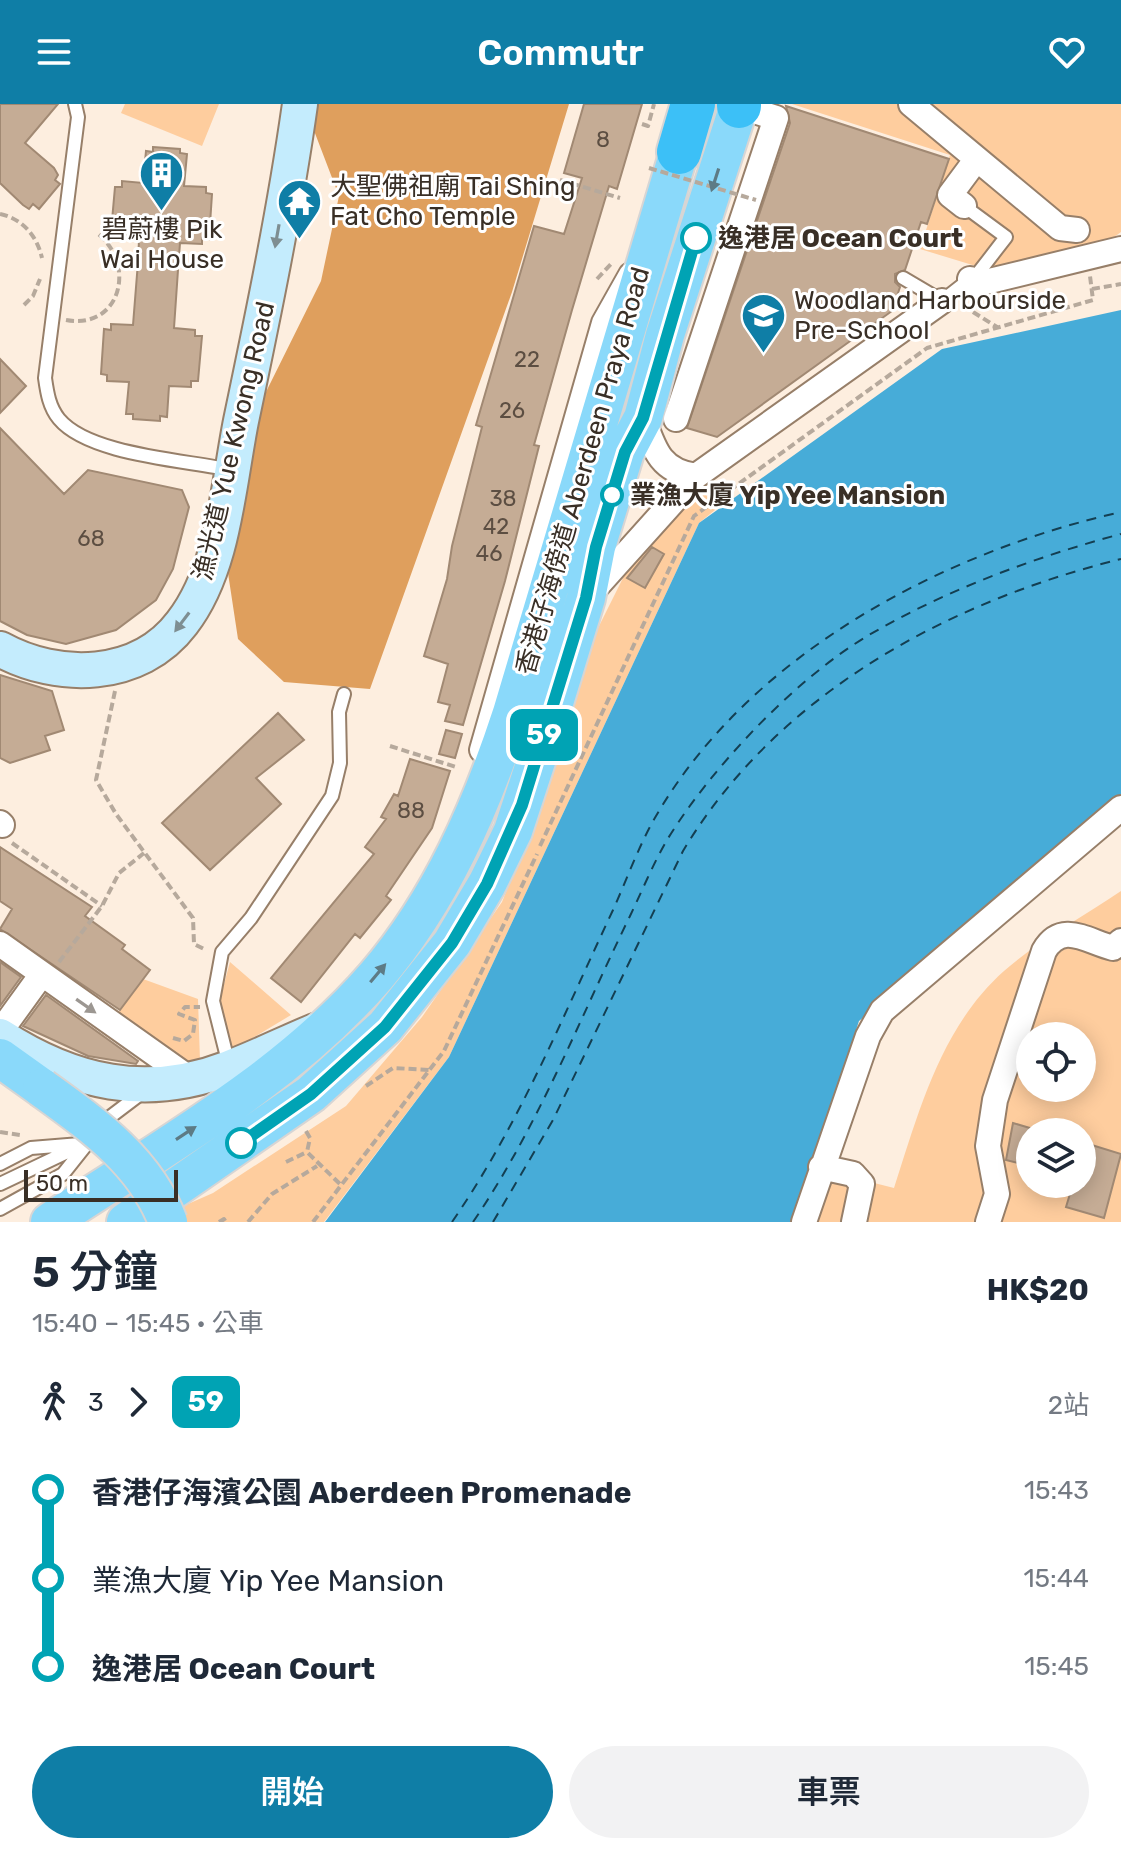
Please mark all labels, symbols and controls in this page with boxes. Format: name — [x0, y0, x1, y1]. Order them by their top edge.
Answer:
icon: menu — [32, 30, 76, 74]
icon: heart — [1045, 30, 1089, 74]
text: Commutr — [477, 31, 644, 74]
house number: 8 — [596, 126, 610, 153]
building icon: 碧蔚樓 Pik Wai House — [138, 150, 186, 213]
one-way arrow — [708, 168, 720, 192]
place label: 大聖佛祖廟 Tai Shing Fat Cho Temple — [330, 171, 576, 232]
temple icon: 大聖佛祖廟 Tai Shing Fat Cho Temple — [275, 177, 323, 240]
place label: 碧蔚樓 Pik Wai House — [100, 214, 224, 275]
marker: 逸港居 Ocean Court — [681, 223, 711, 253]
place label: 逸港居 Ocean Court — [718, 223, 963, 254]
one-way arrow — [271, 224, 283, 249]
street label: 香港仔海傍道 Aberdeen Praya Road — [510, 264, 656, 678]
place label: Woodland Harbourside Pre-School — [794, 285, 1066, 346]
school or university icon: Woodland Harbourside Pre-School — [739, 291, 787, 354]
street label: 漁光道 Yue Kwong Road — [187, 299, 281, 583]
house number: 22 — [514, 346, 540, 373]
house number: 26 — [499, 397, 525, 424]
place label: 業漁大廈 Yip Yee Mansion — [630, 480, 945, 511]
marker: 業漁大廈 Yip Yee Mansion — [601, 484, 623, 506]
house number: 38 — [489, 485, 517, 512]
house number: 42 — [483, 513, 509, 540]
house number: 68 — [77, 525, 105, 552]
house number: 46 — [476, 540, 502, 567]
one-way arrow — [174, 611, 190, 633]
line badge: 59 — [508, 709, 580, 761]
text: 59 — [526, 718, 562, 751]
house number: 88 — [397, 797, 425, 824]
one-way arrow — [369, 963, 385, 983]
one-way arrow — [76, 997, 97, 1013]
map controls — [1016, 1022, 1096, 1198]
button: locate — [1016, 1022, 1096, 1102]
button: layers — [1016, 1118, 1096, 1198]
one-way arrow — [175, 1126, 196, 1141]
unlabelled marker — [226, 1128, 256, 1158]
scale bar — [24, 1166, 178, 1202]
text: 50 m — [36, 1170, 88, 1197]
text: 5 分鐘 — [32, 1246, 158, 1298]
text: HK$20 — [987, 1272, 1089, 1308]
text: 15:40 – 15:45 · 公車 — [32, 1308, 264, 1339]
icon: walk — [32, 1380, 76, 1424]
icon: forward — [116, 1380, 160, 1424]
text: 59 — [188, 1385, 224, 1418]
text: 3 — [88, 1387, 104, 1418]
text: 2站 — [1048, 1390, 1089, 1421]
text: 香港仔海濱公園 Aberdeen Promenade — [92, 1475, 631, 1511]
text: 15:43 — [1024, 1475, 1089, 1506]
text: 業漁大廈 Yip Yee Mansion — [92, 1563, 444, 1599]
text: 15:44 — [1023, 1563, 1089, 1594]
text: 逸港居 Ocean Court — [92, 1651, 375, 1687]
text: 15:45 — [1024, 1651, 1089, 1682]
button: 開始 — [32, 1746, 553, 1838]
button: 車票 — [569, 1746, 1089, 1838]

